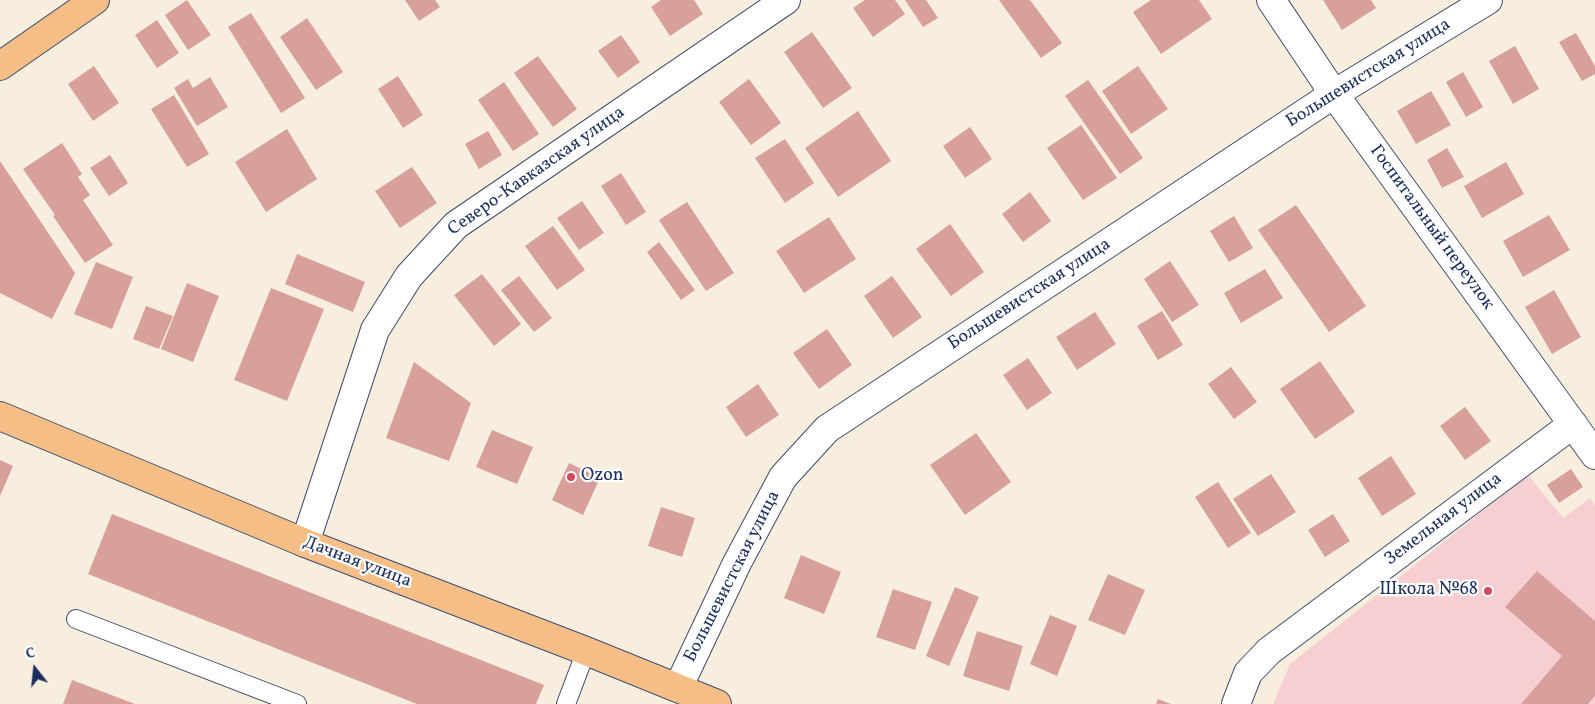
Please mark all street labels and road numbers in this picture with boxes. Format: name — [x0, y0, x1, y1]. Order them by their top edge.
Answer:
street label: Большевистская улица — [1283, 15, 1455, 133]
street label: Северо-Кавказская улица — [444, 103, 630, 241]
street label: Госпитальный переулок — [1364, 141, 1498, 315]
street label: Большевистская улица — [945, 234, 1115, 356]
street label: Земельная улица — [1381, 469, 1507, 571]
street label: Большевистская улица — [680, 488, 786, 666]
street label: Дачная улица — [300, 532, 414, 594]

